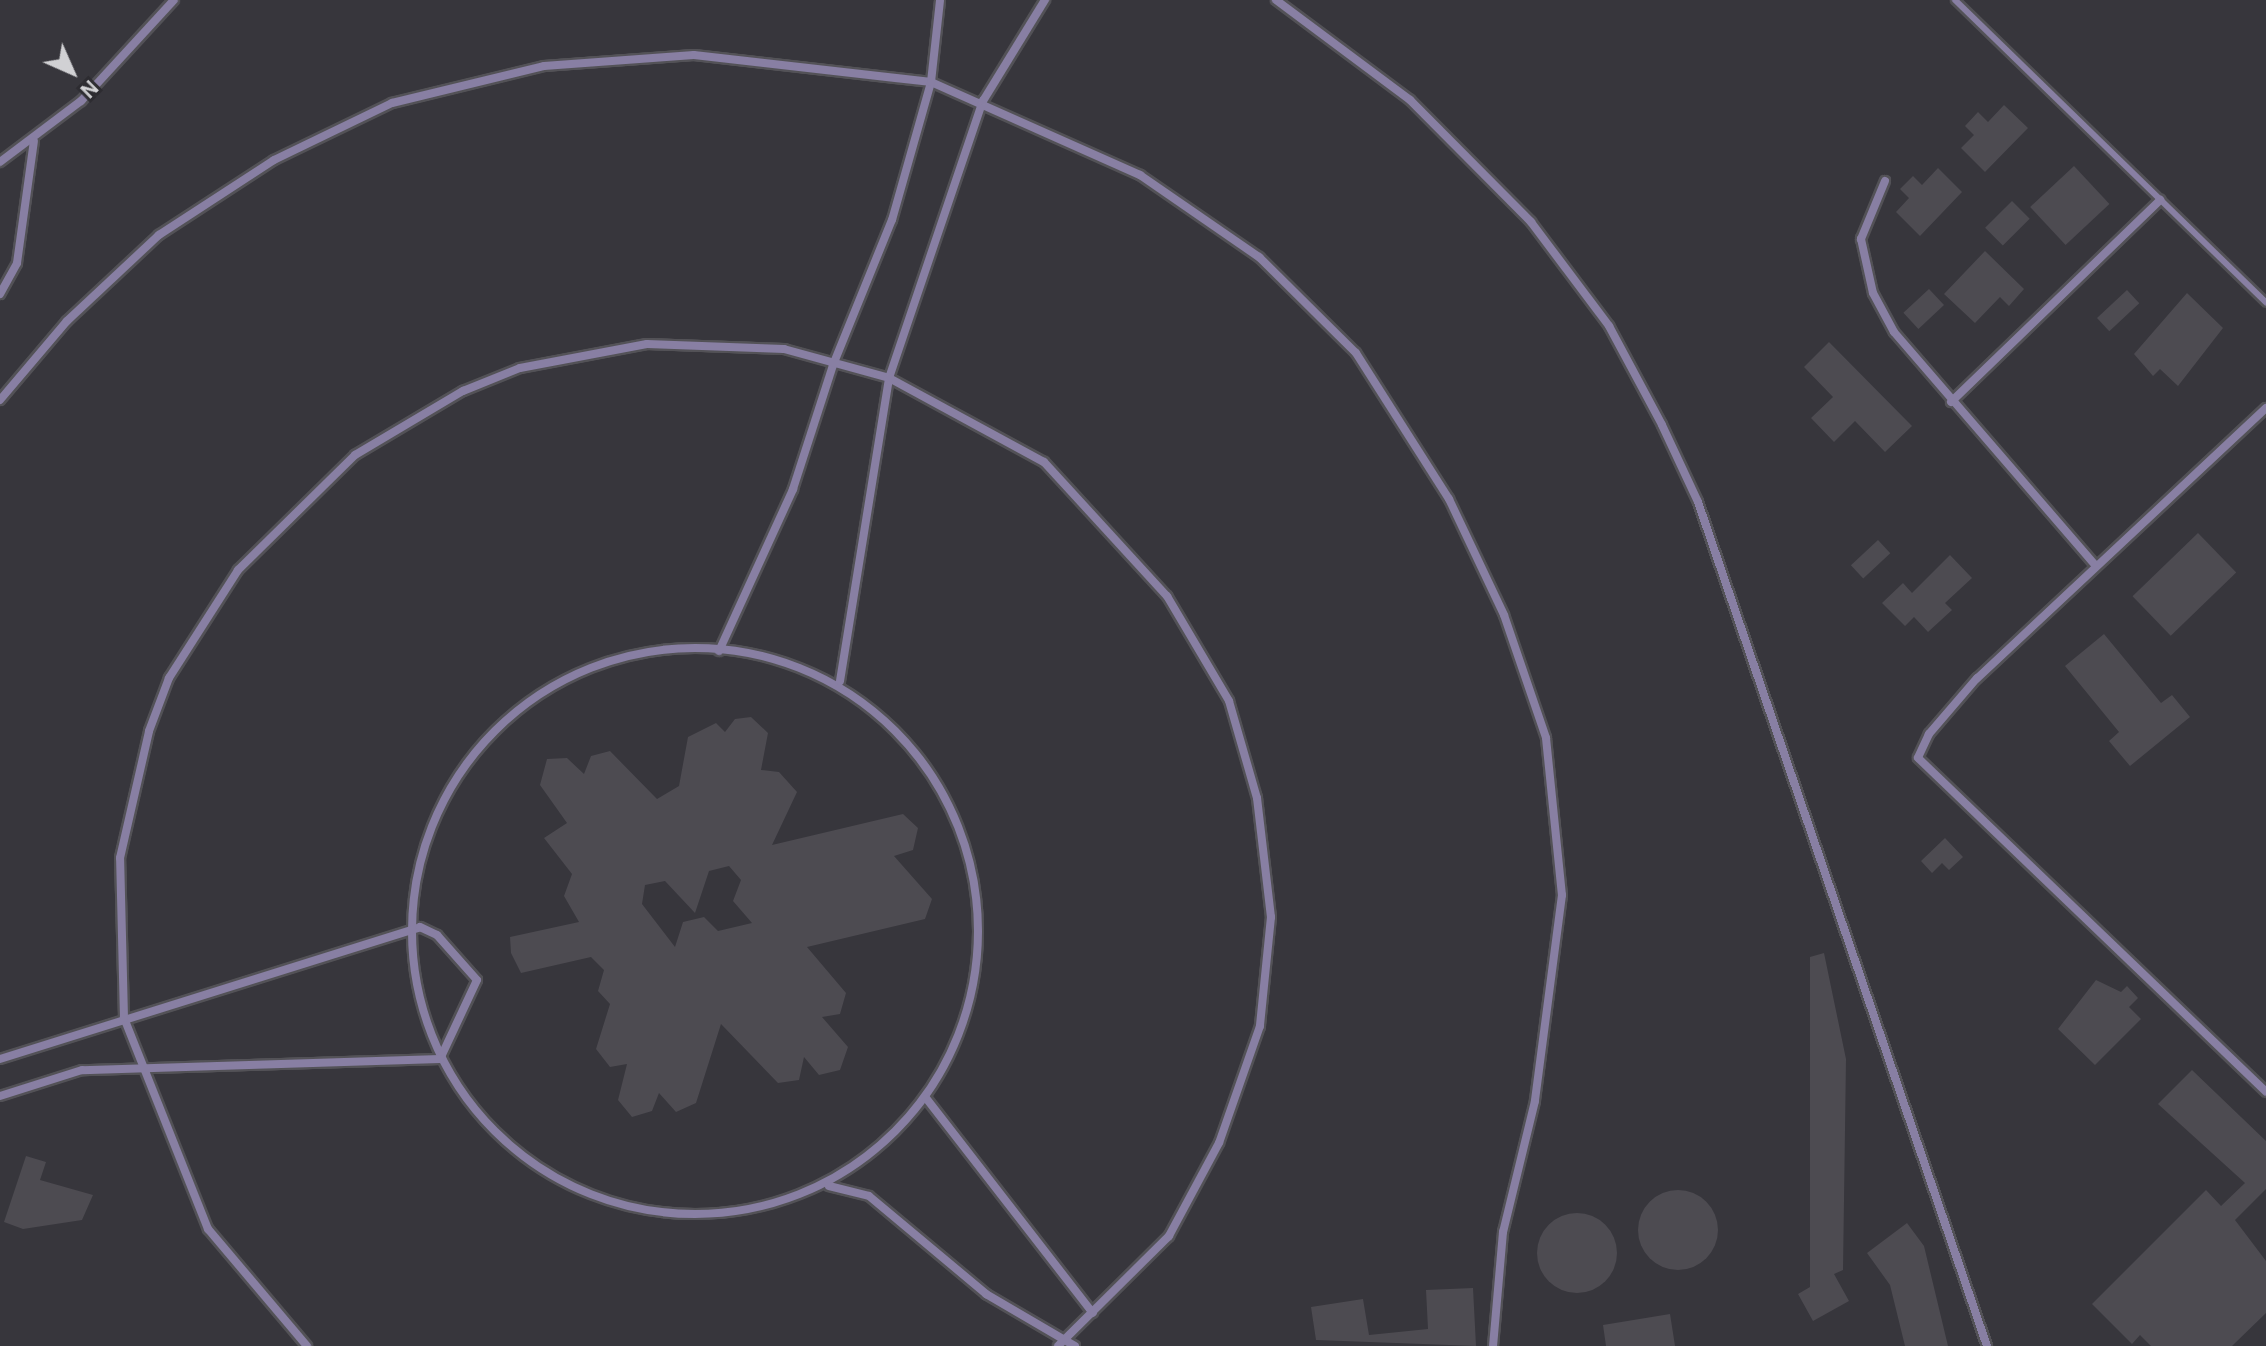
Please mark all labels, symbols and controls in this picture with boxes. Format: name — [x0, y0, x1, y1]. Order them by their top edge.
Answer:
north arrow — [32, 32, 112, 112]
text: N — [76, 76, 102, 102]

